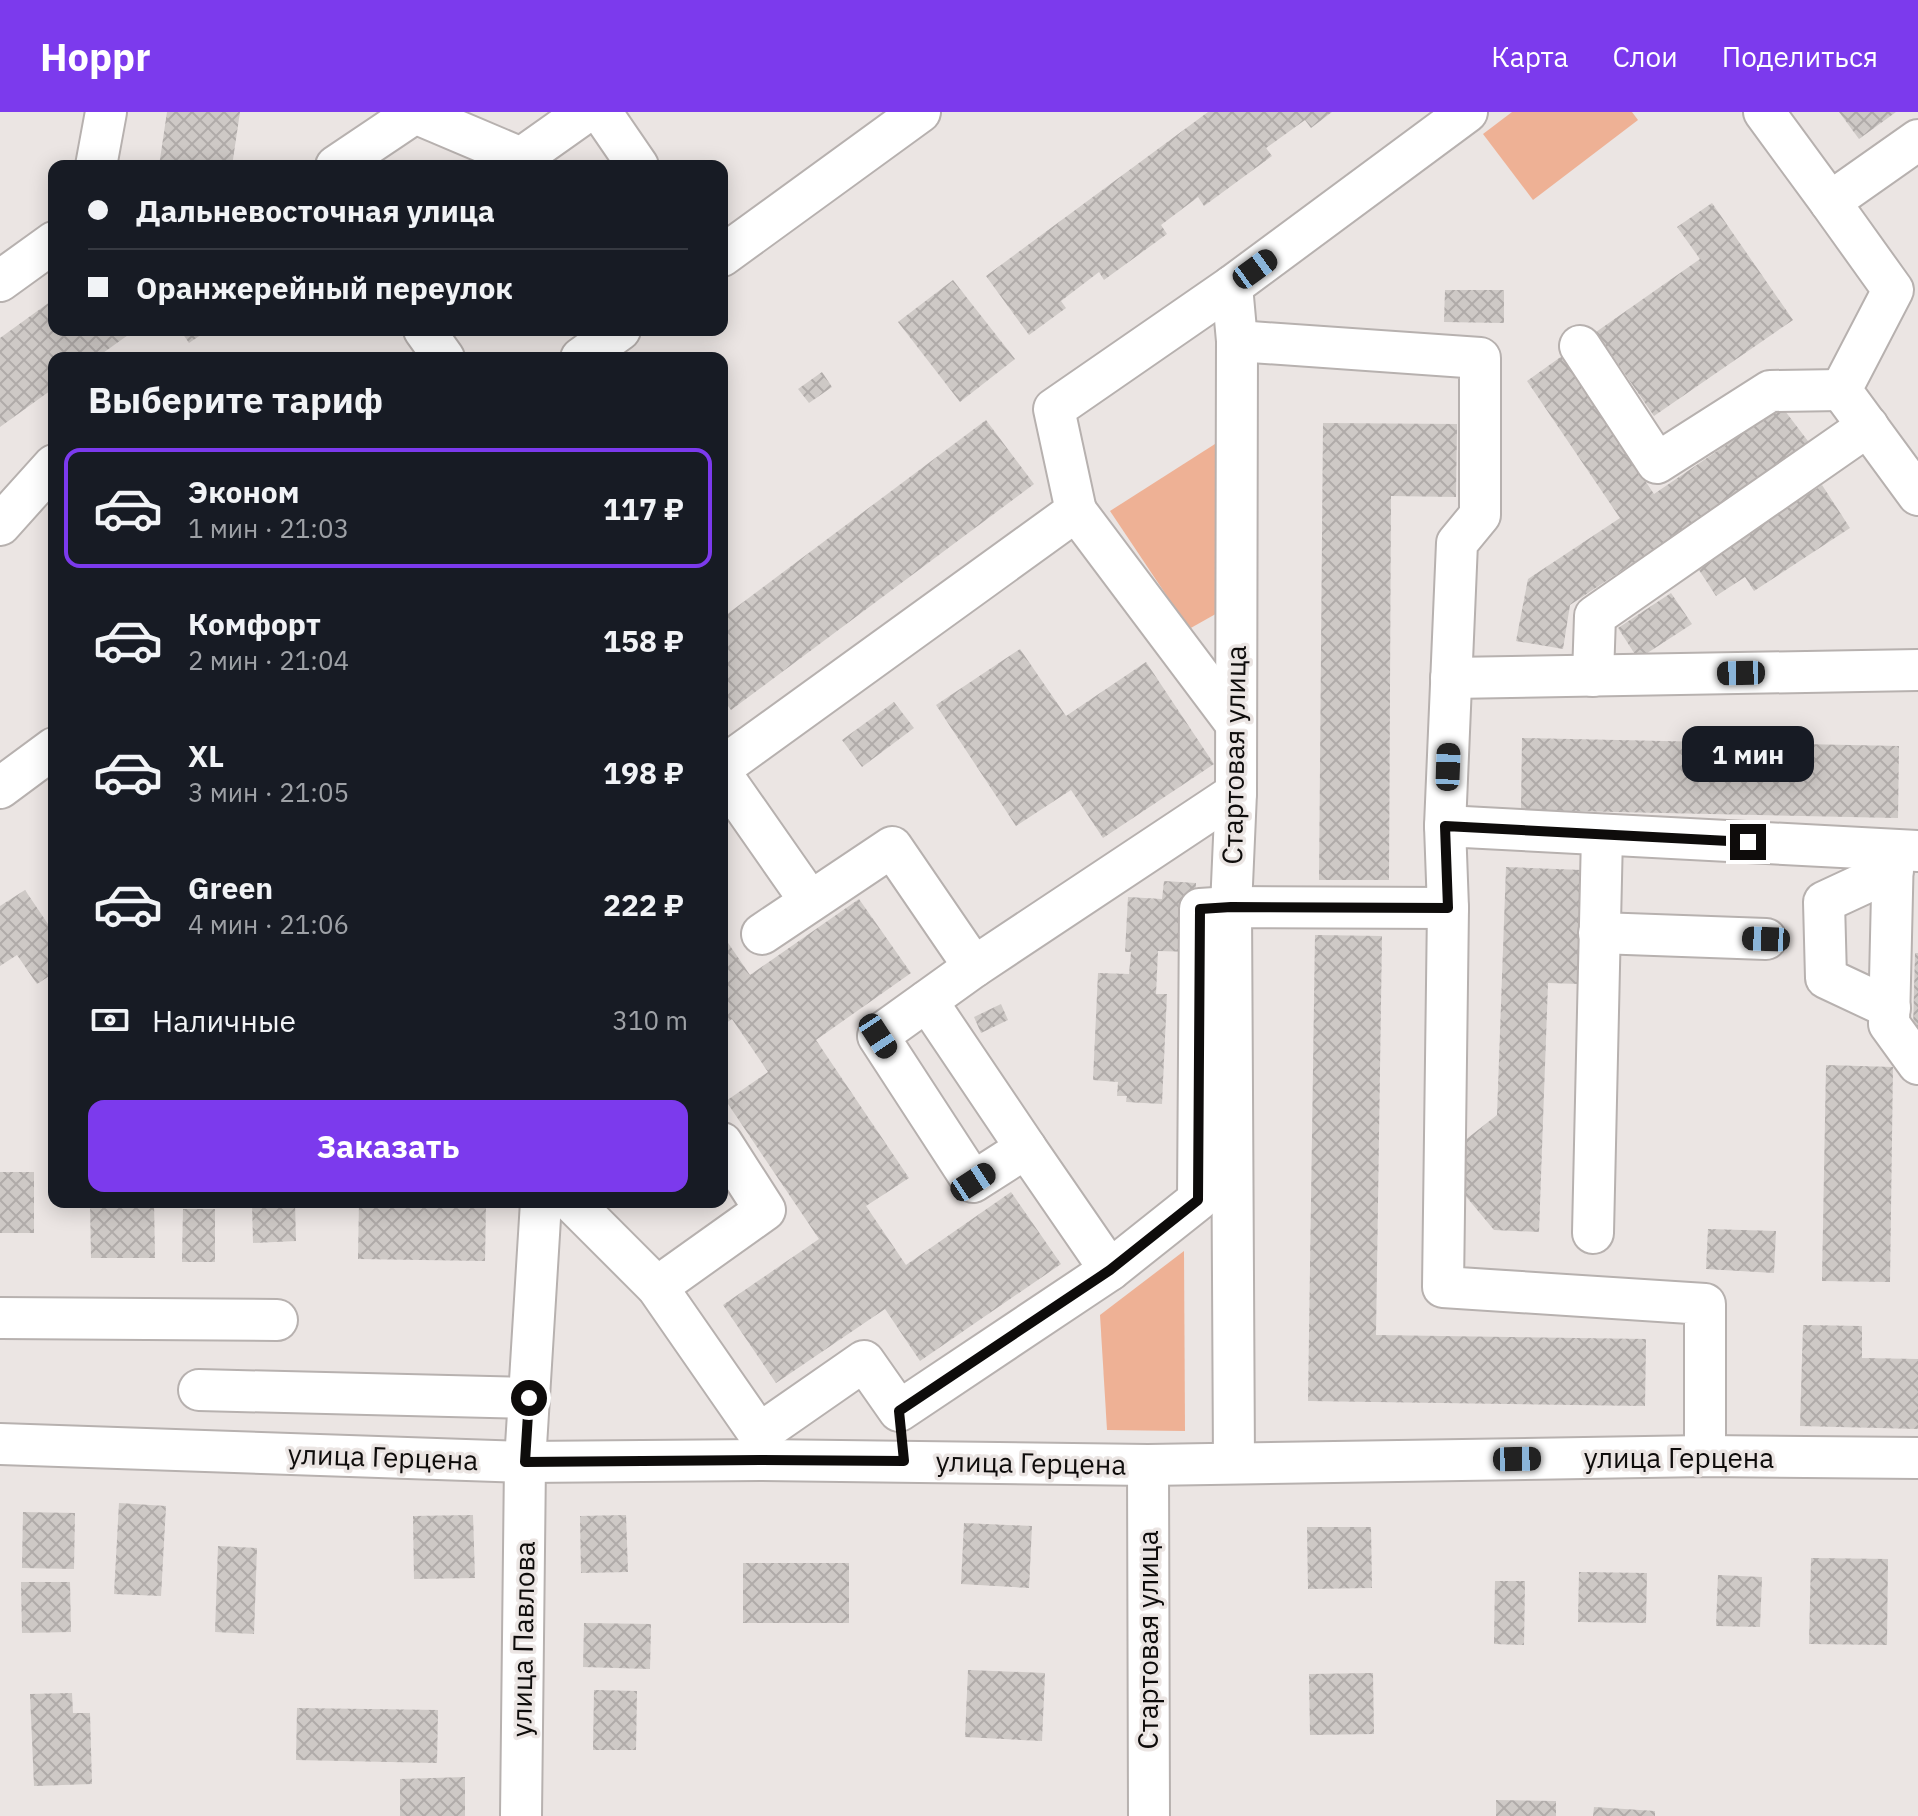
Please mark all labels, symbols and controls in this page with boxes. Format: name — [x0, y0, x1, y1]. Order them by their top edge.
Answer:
text: Hoppr — [40, 32, 151, 81]
text: Карта — [1491, 38, 1568, 75]
text: Слои — [1612, 38, 1678, 75]
text: Поделиться — [1722, 38, 1878, 75]
text: Дальневосточная улица — [136, 191, 495, 230]
car — [1229, 245, 1281, 293]
text: Оранжерейный переулок — [136, 268, 513, 307]
text: Выберите тариф — [88, 376, 383, 423]
icon: car — [92, 472, 164, 544]
text: Эконом — [188, 472, 299, 511]
text: 117 ₽ — [603, 489, 684, 528]
text: 1 мин · 21:03 — [188, 511, 349, 545]
icon: car — [92, 604, 164, 676]
text: Комфорт — [188, 604, 321, 643]
text: 158 ₽ — [603, 621, 684, 660]
text: 2 мин · 21:04 — [188, 643, 349, 677]
street label: Стартовая улица — [1213, 645, 1254, 865]
car — [1717, 661, 1765, 685]
callout: 1 мин — [1682, 726, 1814, 782]
icon: car — [92, 736, 164, 808]
text: XL — [188, 736, 224, 775]
text: 1 мин — [1712, 737, 1784, 771]
car — [1435, 743, 1461, 791]
text: 198 ₽ — [603, 753, 684, 792]
text: 3 мин · 21:05 — [188, 775, 349, 809]
route end — [1730, 824, 1766, 860]
icon: car — [92, 868, 164, 940]
text: Green — [188, 868, 273, 907]
text: 222 ₽ — [603, 885, 684, 924]
text: 4 мин · 21:06 — [188, 907, 349, 941]
car — [1742, 926, 1790, 952]
icon: cash — [88, 998, 132, 1042]
text: Наличные — [152, 1001, 296, 1040]
text: 310 m — [612, 1003, 688, 1037]
car — [855, 1009, 901, 1063]
button: Заказать — [88, 1100, 688, 1192]
car — [946, 1159, 1000, 1205]
route start — [511, 1380, 547, 1416]
street label: улица Герцена — [287, 1435, 479, 1478]
street label: улица Герцена — [1584, 1439, 1774, 1476]
street label: улица Герцена — [935, 1442, 1127, 1483]
car — [1493, 1447, 1541, 1471]
street label: Стартовая улица — [1129, 1530, 1166, 1750]
street label: улица Павлова — [502, 1541, 543, 1737]

